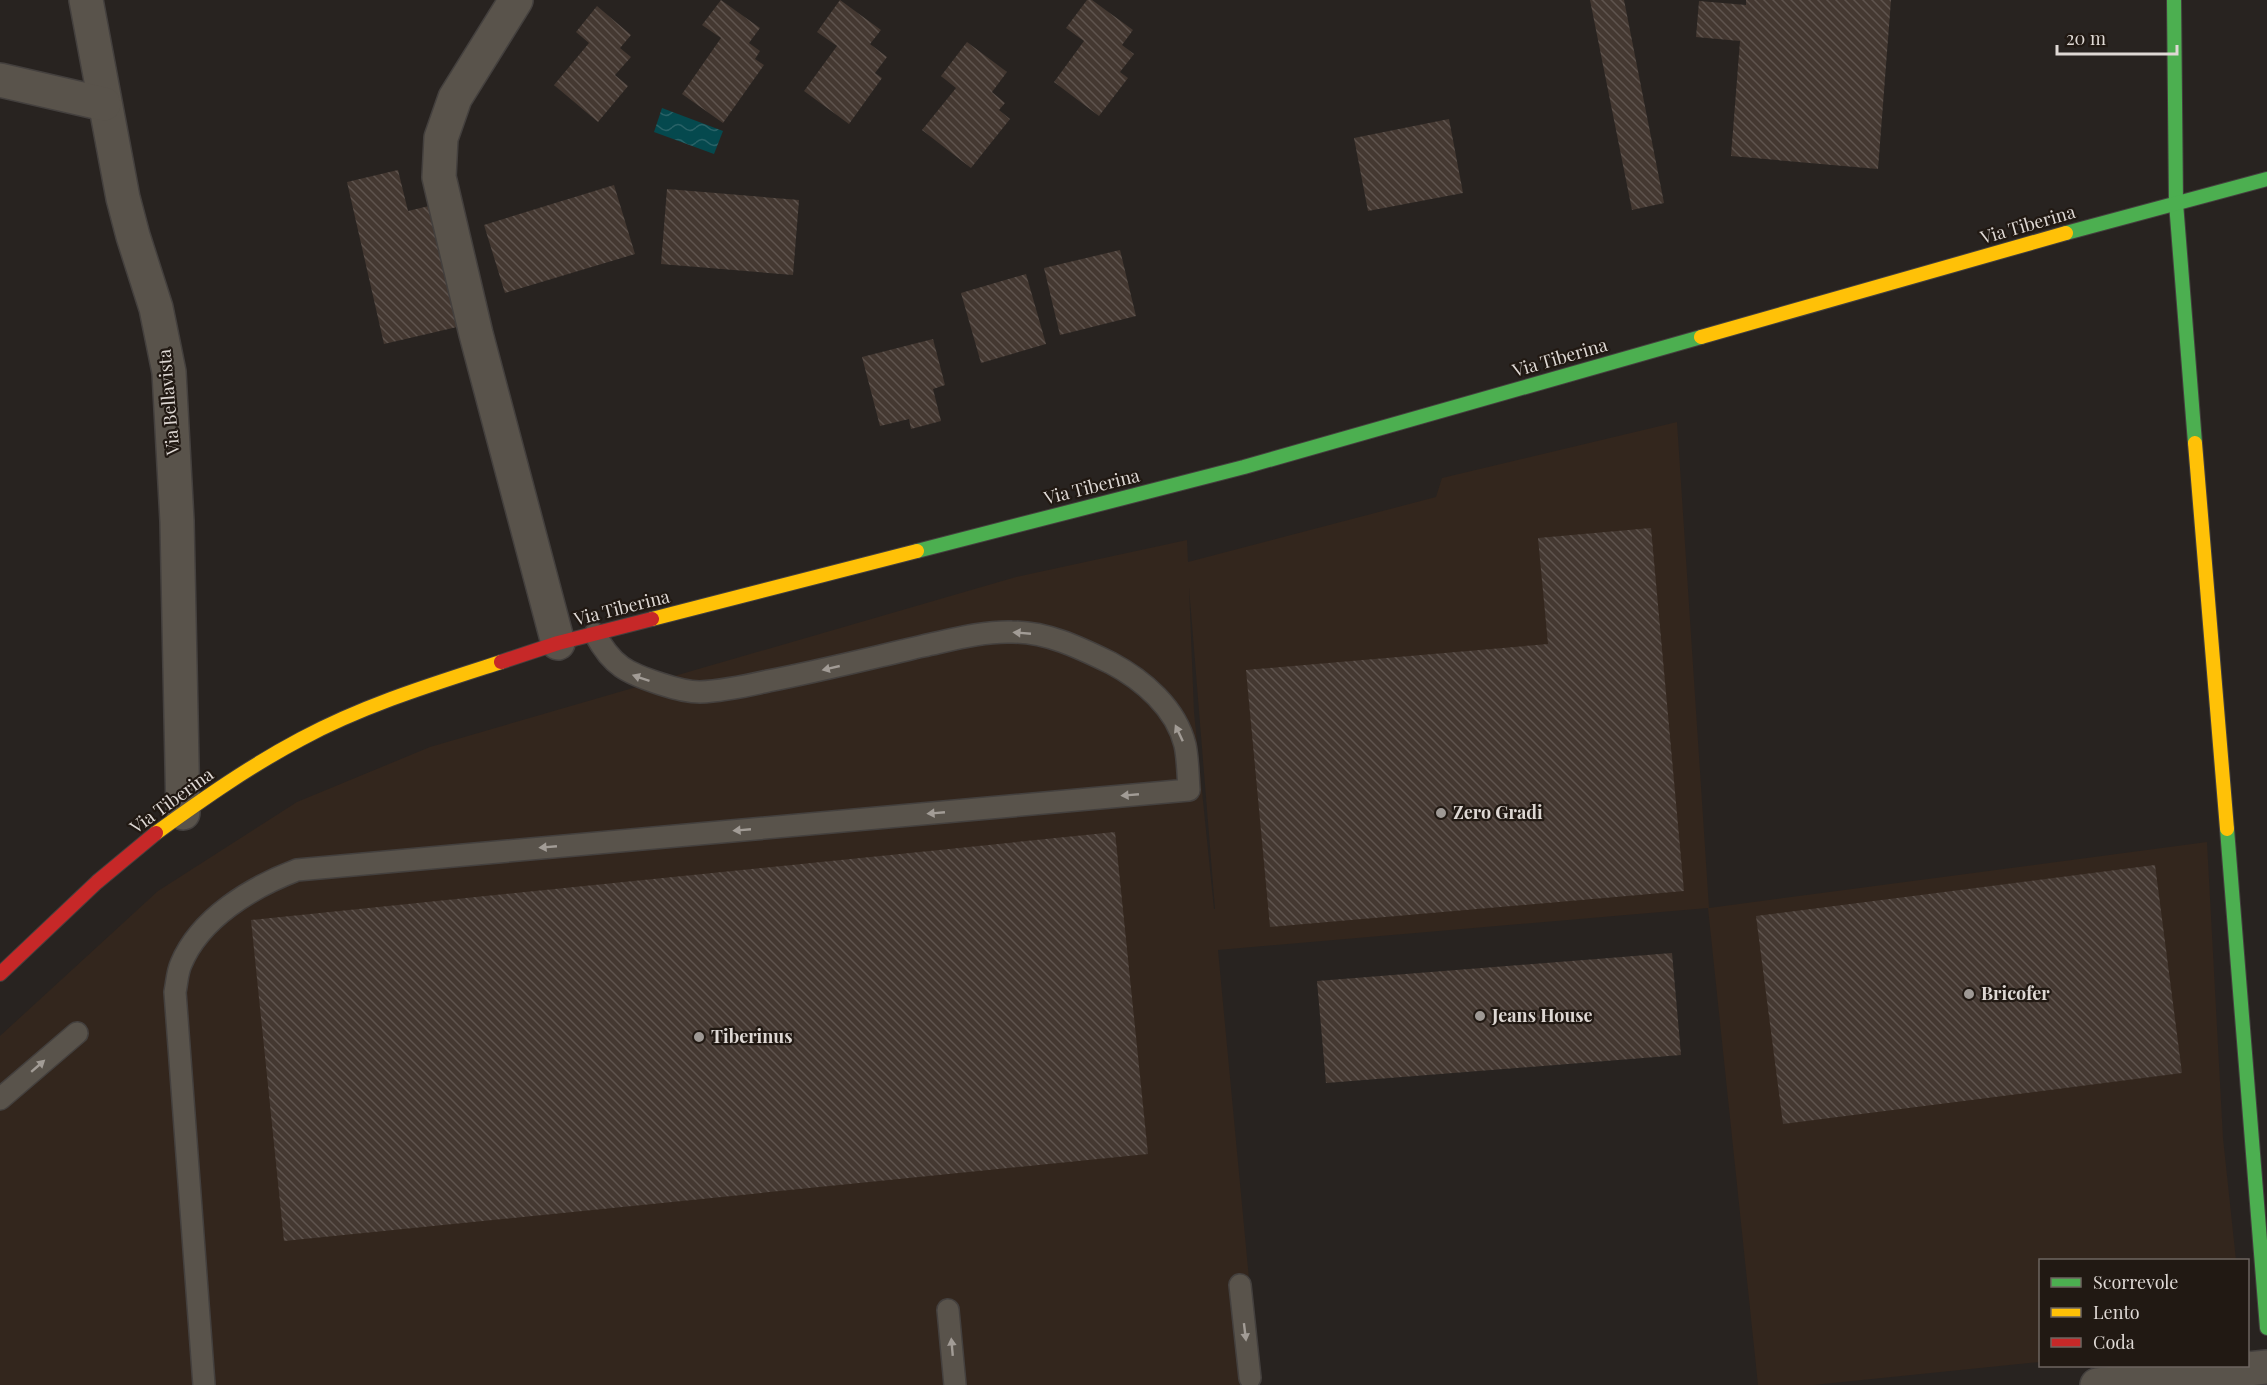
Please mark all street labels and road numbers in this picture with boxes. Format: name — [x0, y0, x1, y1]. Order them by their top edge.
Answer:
street label: Via Tiberina — [1977, 199, 2078, 249]
street label: Via Tiberina — [1509, 332, 1610, 382]
street label: Via Bellavista — [151, 348, 185, 457]
street label: Via Tiberina — [1041, 463, 1142, 510]
street label: Via Tiberina — [571, 584, 672, 631]
street label: Via Tiberina — [124, 762, 218, 839]

